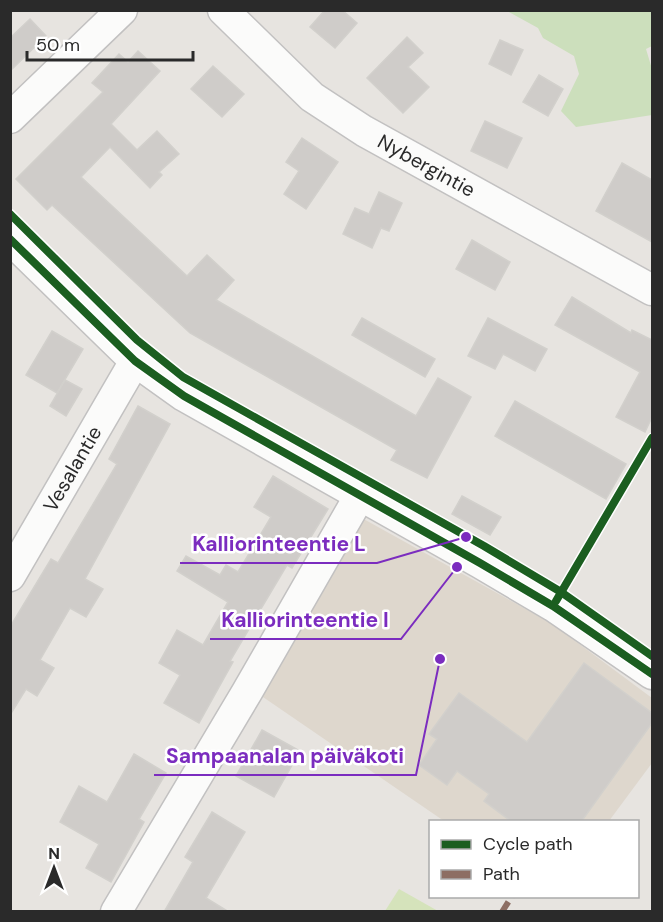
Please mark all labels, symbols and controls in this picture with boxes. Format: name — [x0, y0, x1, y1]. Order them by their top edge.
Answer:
scale bar — [27, 24, 194, 62]
text: 50 m — [36, 33, 80, 57]
street label: Nybergintie — [373, 128, 480, 203]
street label: Vesalantie — [37, 421, 108, 517]
callout: Kalliorinteentie L — [180, 524, 377, 563]
text: Kalliorinteentie L — [192, 530, 366, 558]
callout: Kalliorinteentie I — [210, 600, 401, 639]
text: Kalliorinteentie I — [221, 606, 389, 634]
callout: Sampaanalan päiväkoti — [154, 736, 416, 775]
text: Sampaanalan päiväkoti — [166, 742, 404, 770]
legend — [429, 820, 639, 898]
text: Cycle path — [483, 832, 573, 856]
north arrow — [24, 838, 84, 898]
text: N — [48, 843, 60, 864]
text: Path — [483, 862, 520, 886]

